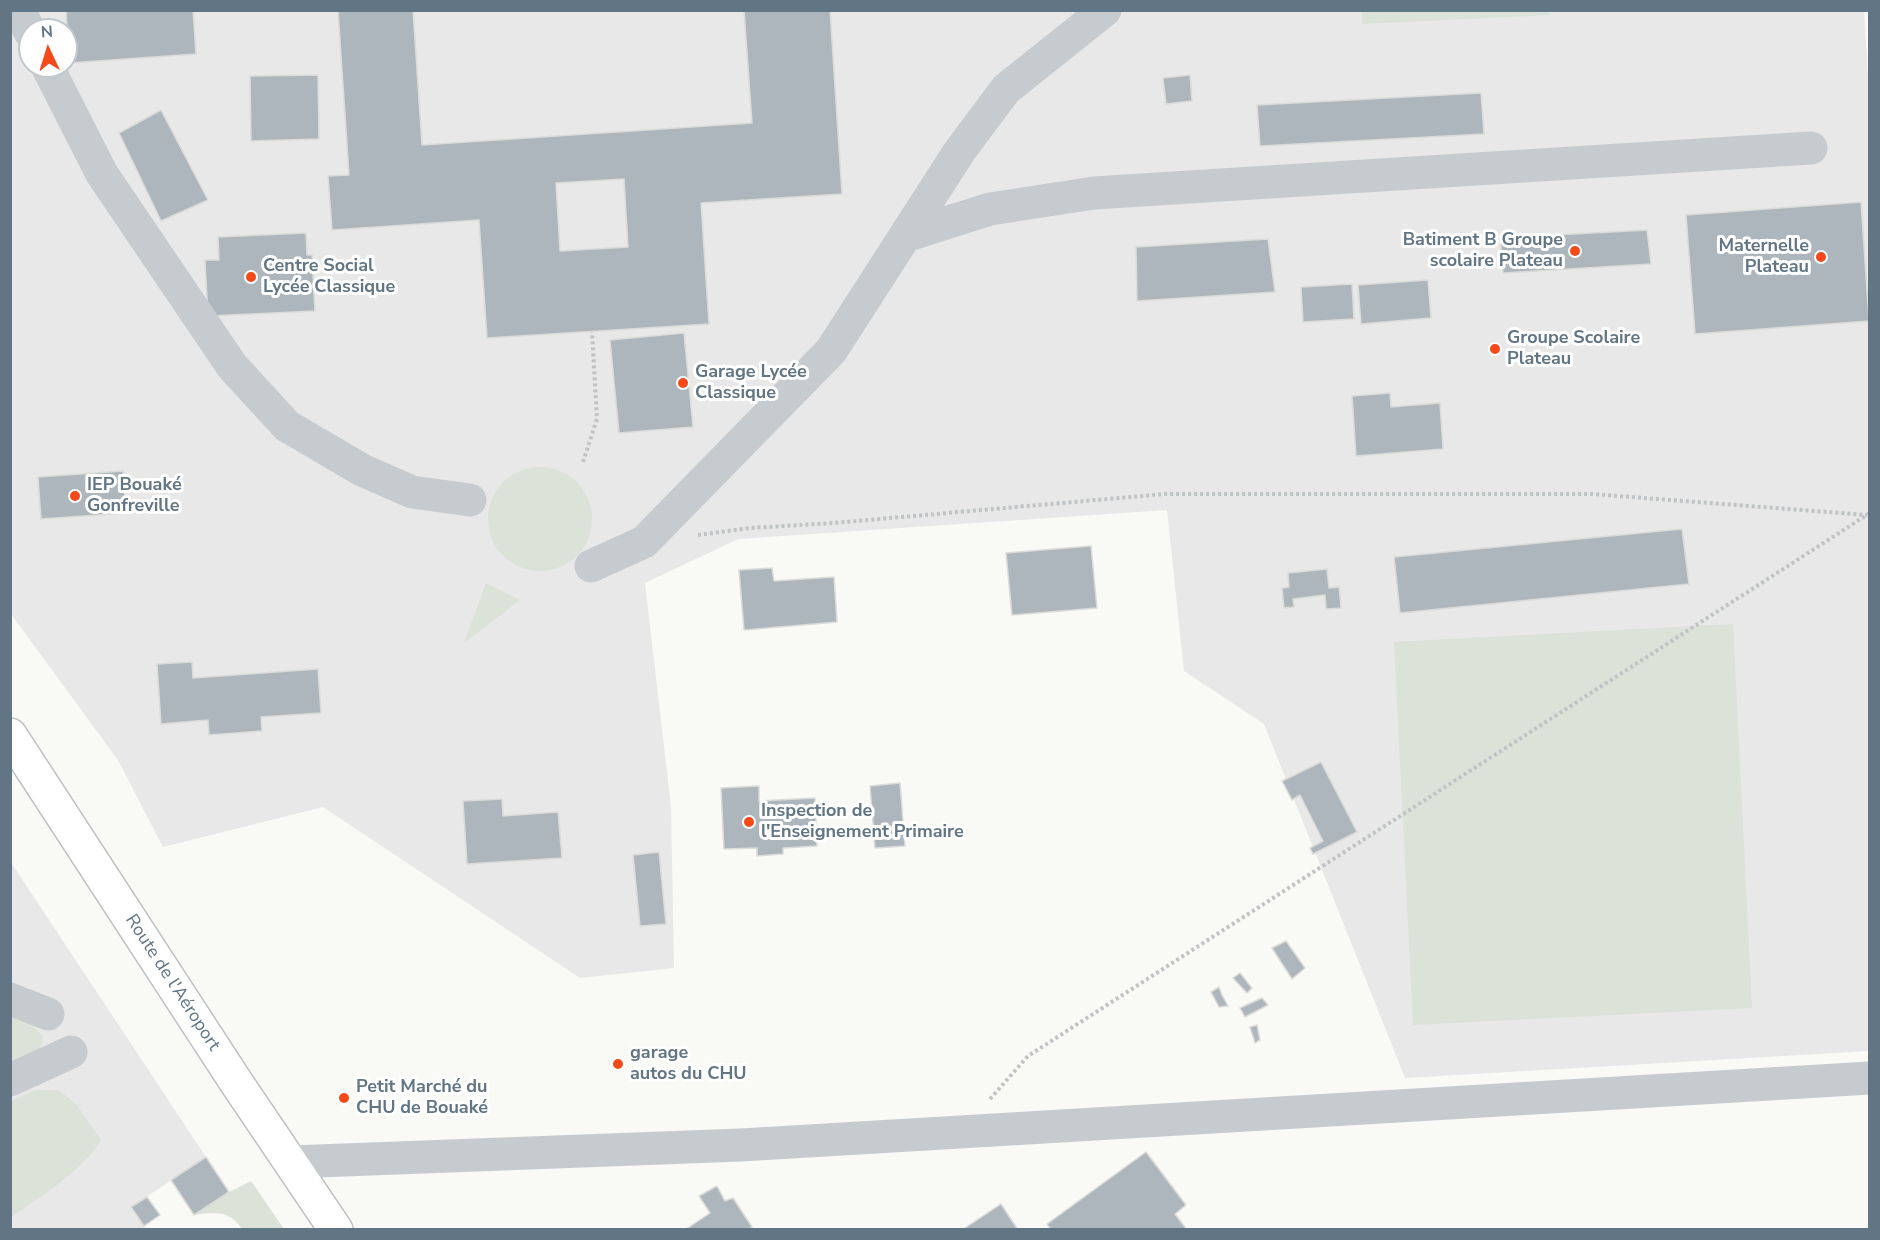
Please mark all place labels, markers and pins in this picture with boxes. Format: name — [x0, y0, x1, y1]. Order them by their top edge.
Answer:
place label: Batiment B Groupe scolaire Plateau — [1403, 230, 1563, 272]
place label: Maternelle Plateau — [1718, 236, 1809, 278]
marker: Batiment B Groupe scolaire Plateau — [1568, 244, 1582, 258]
marker: Maternelle Plateau — [1814, 250, 1828, 264]
place label: Centre Social Lycée Classique — [263, 256, 395, 298]
marker: Centre Social Lycée Classique — [244, 270, 258, 284]
place label: Groupe Scolaire Plateau — [1507, 328, 1640, 370]
marker: Groupe Scolaire Plateau — [1488, 342, 1502, 356]
place label: Garage Lycée Classique — [695, 362, 807, 404]
marker: Garage Lycée Classique — [676, 376, 690, 390]
place label: IEP Bouaké Gonfreville — [87, 475, 182, 518]
marker: IEP Bouaké Gonfreville — [68, 489, 82, 503]
place label: Inspection de l'Enseignement Primaire — [761, 801, 964, 844]
marker: Inspection de l'Enseignement Primaire — [742, 815, 756, 829]
place label: garage autos du CHU — [630, 1043, 747, 1086]
marker: garage autos du CHU — [611, 1057, 625, 1071]
place label: Petit Marché du CHU de Bouaké — [356, 1077, 488, 1120]
marker: Petit Marché du CHU de Bouaké — [337, 1091, 351, 1105]

